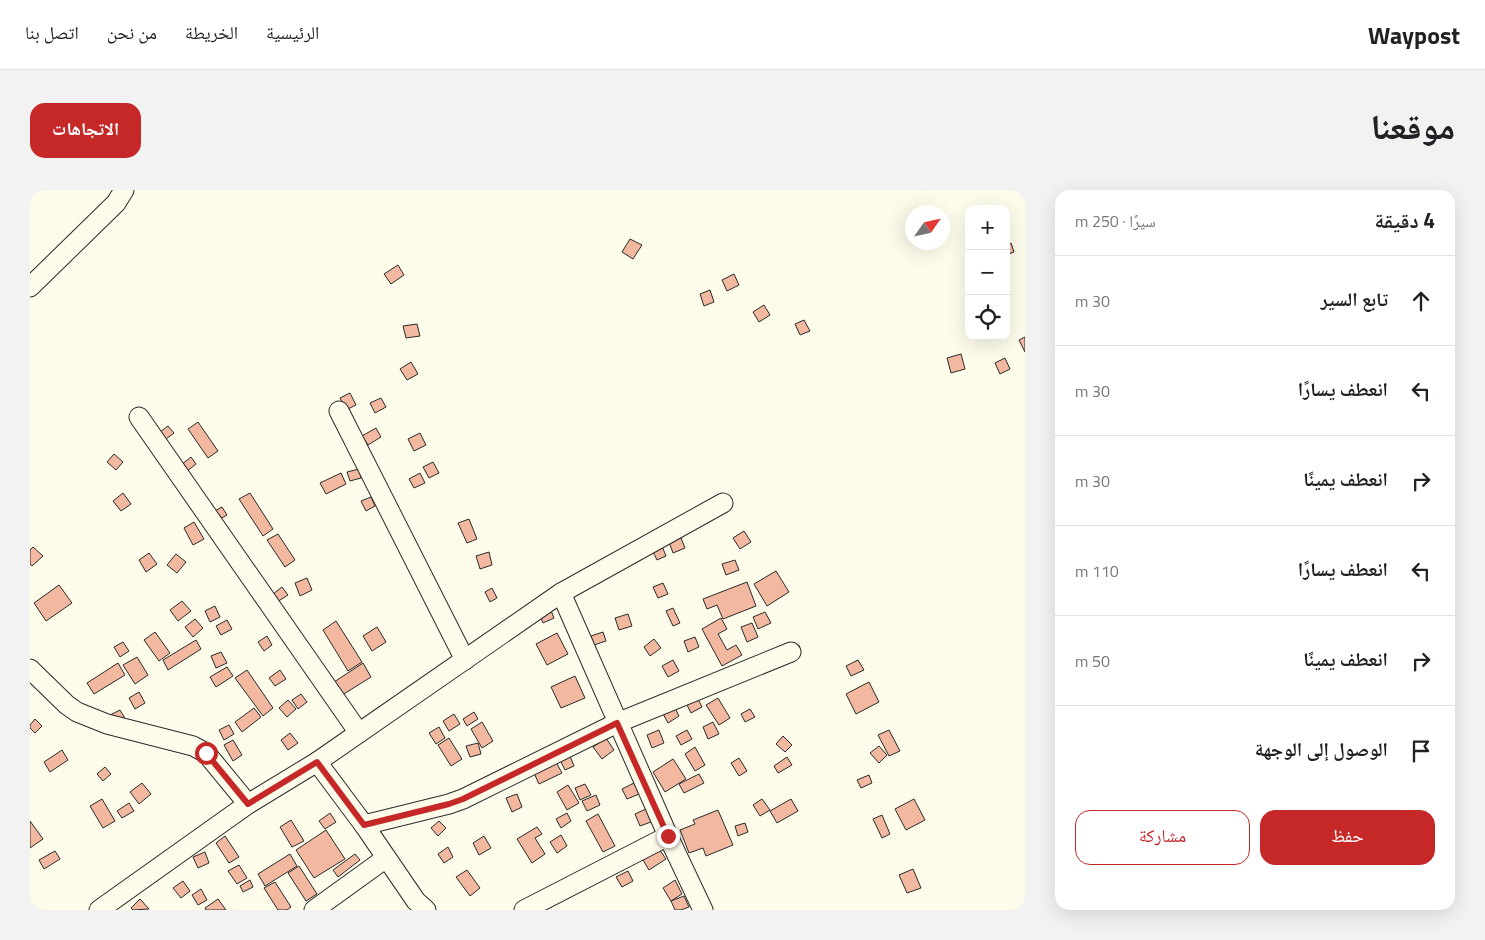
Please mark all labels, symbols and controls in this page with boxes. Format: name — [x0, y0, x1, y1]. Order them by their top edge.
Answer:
text: Waypost — [1368, 17, 1460, 53]
text: اتصل بنا — [25, 19, 79, 46]
text: من نحن — [107, 19, 157, 46]
text: الخريطة — [185, 19, 238, 46]
text: الرئيسية — [266, 19, 319, 46]
text: موقعنا — [1370, 99, 1455, 153]
button: الاتجاهات — [30, 103, 141, 158]
text: 4 دقيقة — [1375, 204, 1435, 236]
north arrow — [905, 205, 950, 250]
map controls — [965, 205, 1010, 340]
button: + — [965, 205, 1010, 250]
text: سيرًا · 250 m — [1075, 209, 1156, 233]
button: − — [965, 250, 1010, 295]
text: تابع السير — [1320, 284, 1388, 313]
icon: ahead — [1407, 287, 1435, 315]
text: 30 m — [1075, 289, 1110, 313]
button: locate — [965, 295, 1010, 340]
text: انعطف يسارًا — [1298, 374, 1388, 403]
icon: left — [1407, 377, 1435, 405]
text: 30 m — [1075, 379, 1110, 403]
text: انعطف يمينًا — [1303, 464, 1388, 493]
icon: right — [1407, 467, 1435, 495]
text: 30 m — [1075, 469, 1110, 493]
text: انعطف يسارًا — [1298, 554, 1388, 583]
icon: left — [1407, 557, 1435, 585]
text: 110 m — [1075, 559, 1119, 583]
text: انعطف يمينًا — [1303, 644, 1388, 673]
icon: right — [1407, 647, 1435, 675]
text: 50 m — [1075, 649, 1110, 673]
text: الوصول إلى الوجهة — [1255, 734, 1388, 763]
icon: arrive — [1407, 737, 1435, 765]
route start — [195, 742, 218, 765]
button: مشاركة — [1075, 810, 1250, 865]
button: حفظ — [1260, 810, 1435, 865]
route end — [657, 825, 680, 848]

